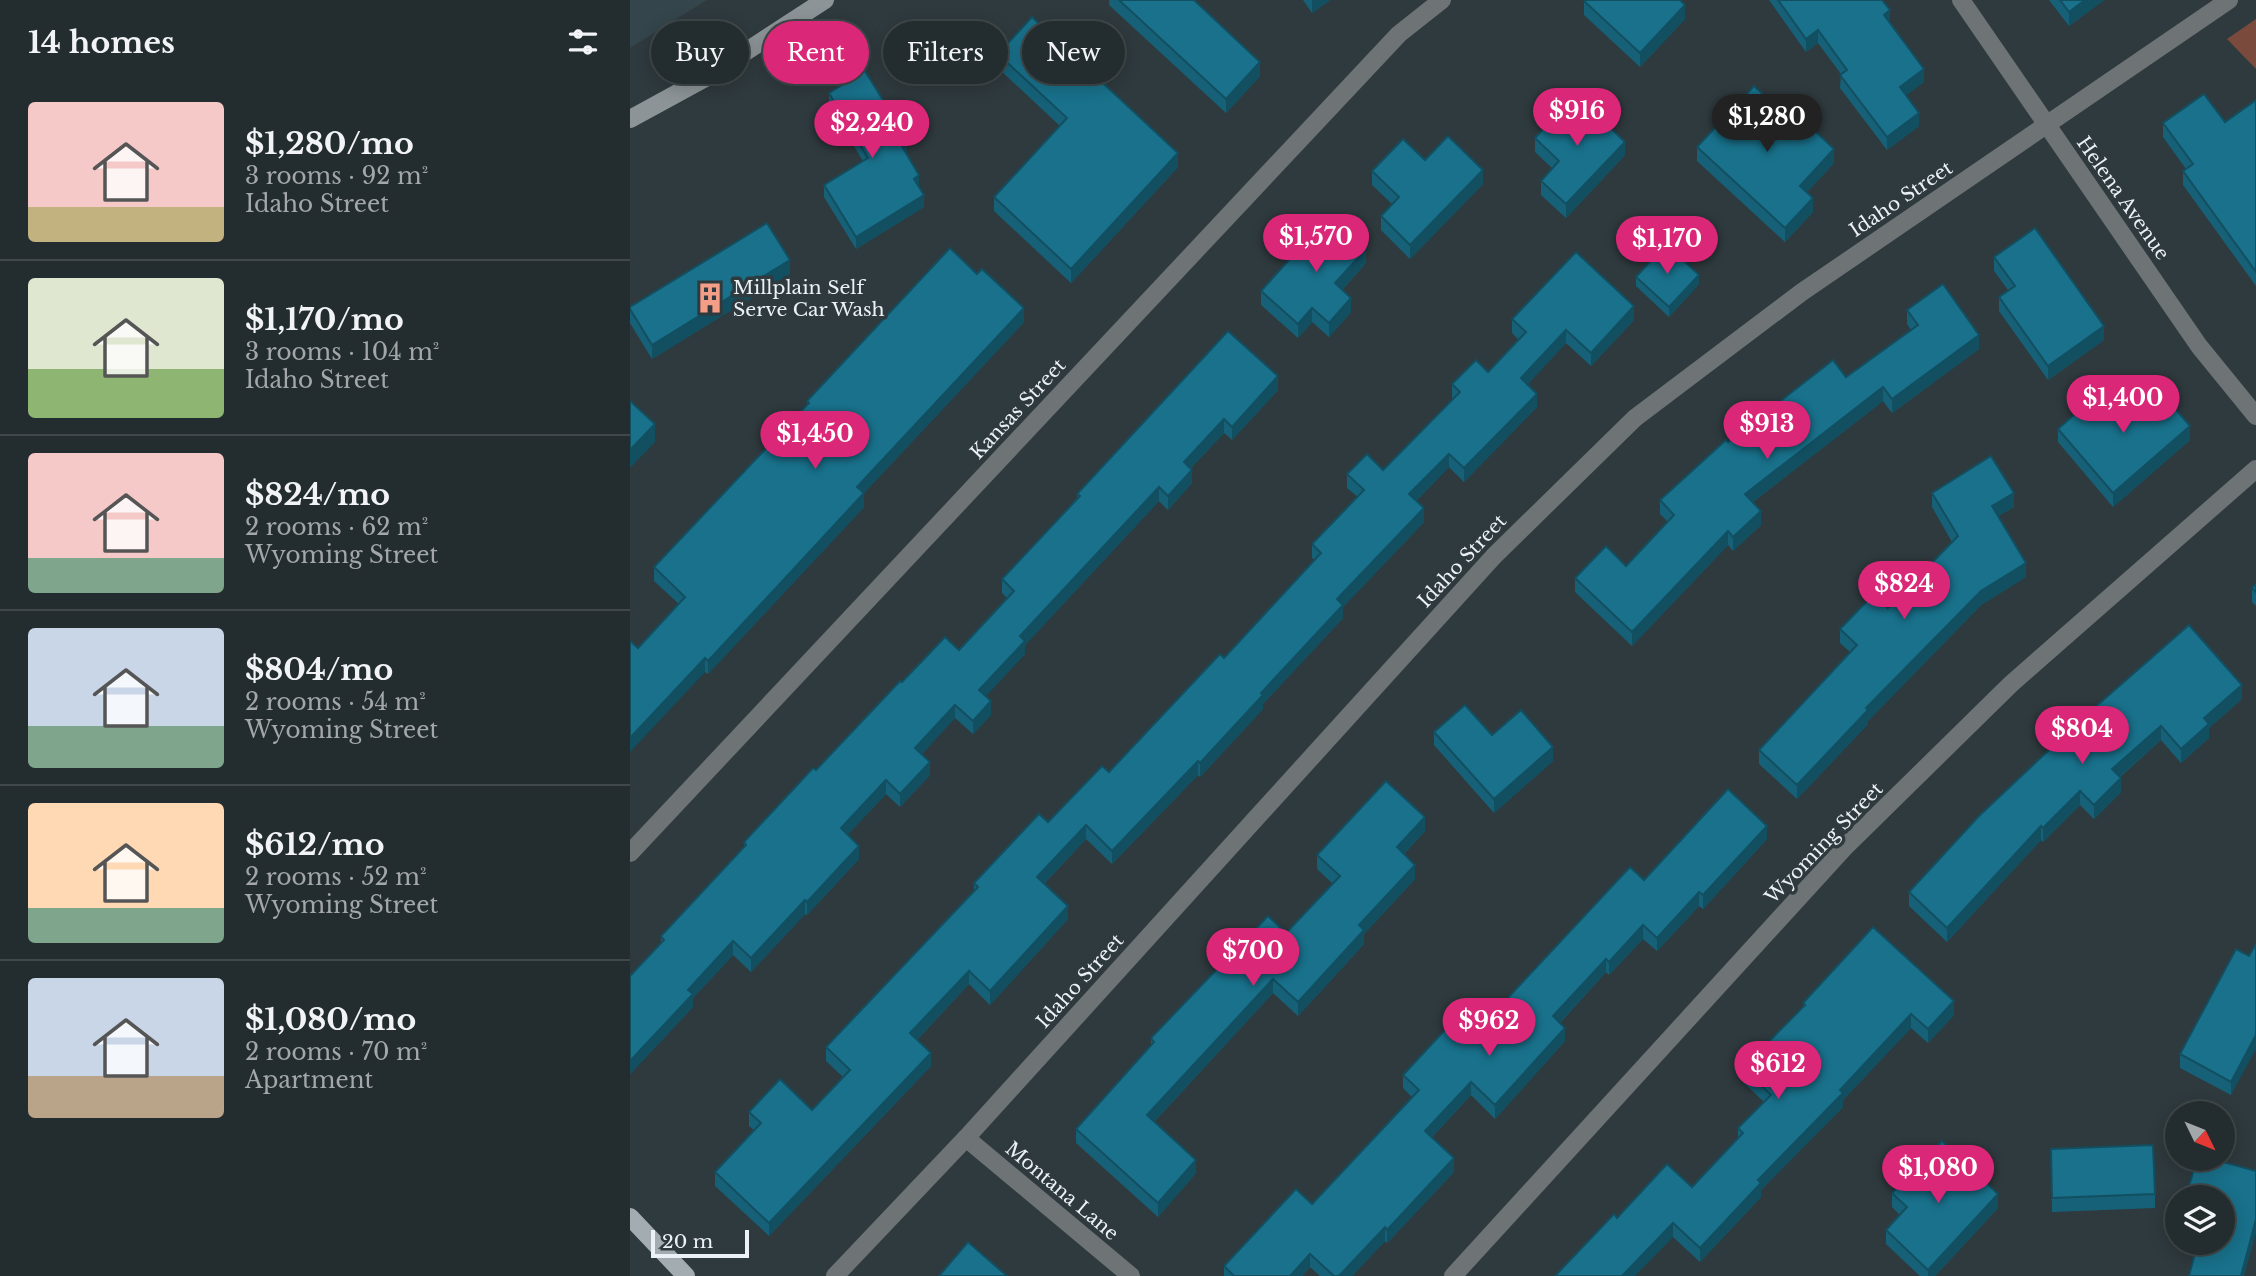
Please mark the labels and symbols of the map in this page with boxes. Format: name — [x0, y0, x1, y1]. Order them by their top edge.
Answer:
pin: $916 — [1536, 88, 1618, 148]
pin: $1,280 — [1710, 94, 1824, 154]
pin: $2,240 — [815, 100, 929, 160]
street label: Helena Avenue — [2072, 132, 2174, 264]
street label: Idaho Street — [1845, 156, 1957, 242]
pin: $1,570 — [1259, 215, 1373, 274]
pin: $1,170 — [1610, 216, 1724, 276]
place label: Millplain Self Serve Car Wash — [733, 276, 885, 321]
building icon: Millplain Self Serve Car Wash — [693, 281, 727, 315]
street label: Kansas Street — [966, 353, 1071, 464]
pin: $1,400 — [2066, 376, 2180, 435]
pin: $913 — [1726, 402, 1808, 461]
pin: $1,450 — [758, 412, 872, 471]
street label: Idaho Street — [1413, 509, 1511, 612]
pin: $824 — [1863, 562, 1945, 621]
pin: $804 — [2041, 706, 2123, 766]
street label: Wyoming Street — [1760, 777, 1888, 909]
pin: $700 — [1212, 928, 1294, 988]
street label: Idaho Street — [1032, 929, 1129, 1033]
pin: $962 — [1448, 998, 1530, 1058]
pin: $612 — [1737, 1042, 1819, 1101]
north arrow — [2165, 1101, 2235, 1171]
street label: Montana Lane — [1001, 1137, 1123, 1245]
pin: $1,080 — [1881, 1146, 1995, 1205]
scale bar — [651, 1227, 749, 1259]

